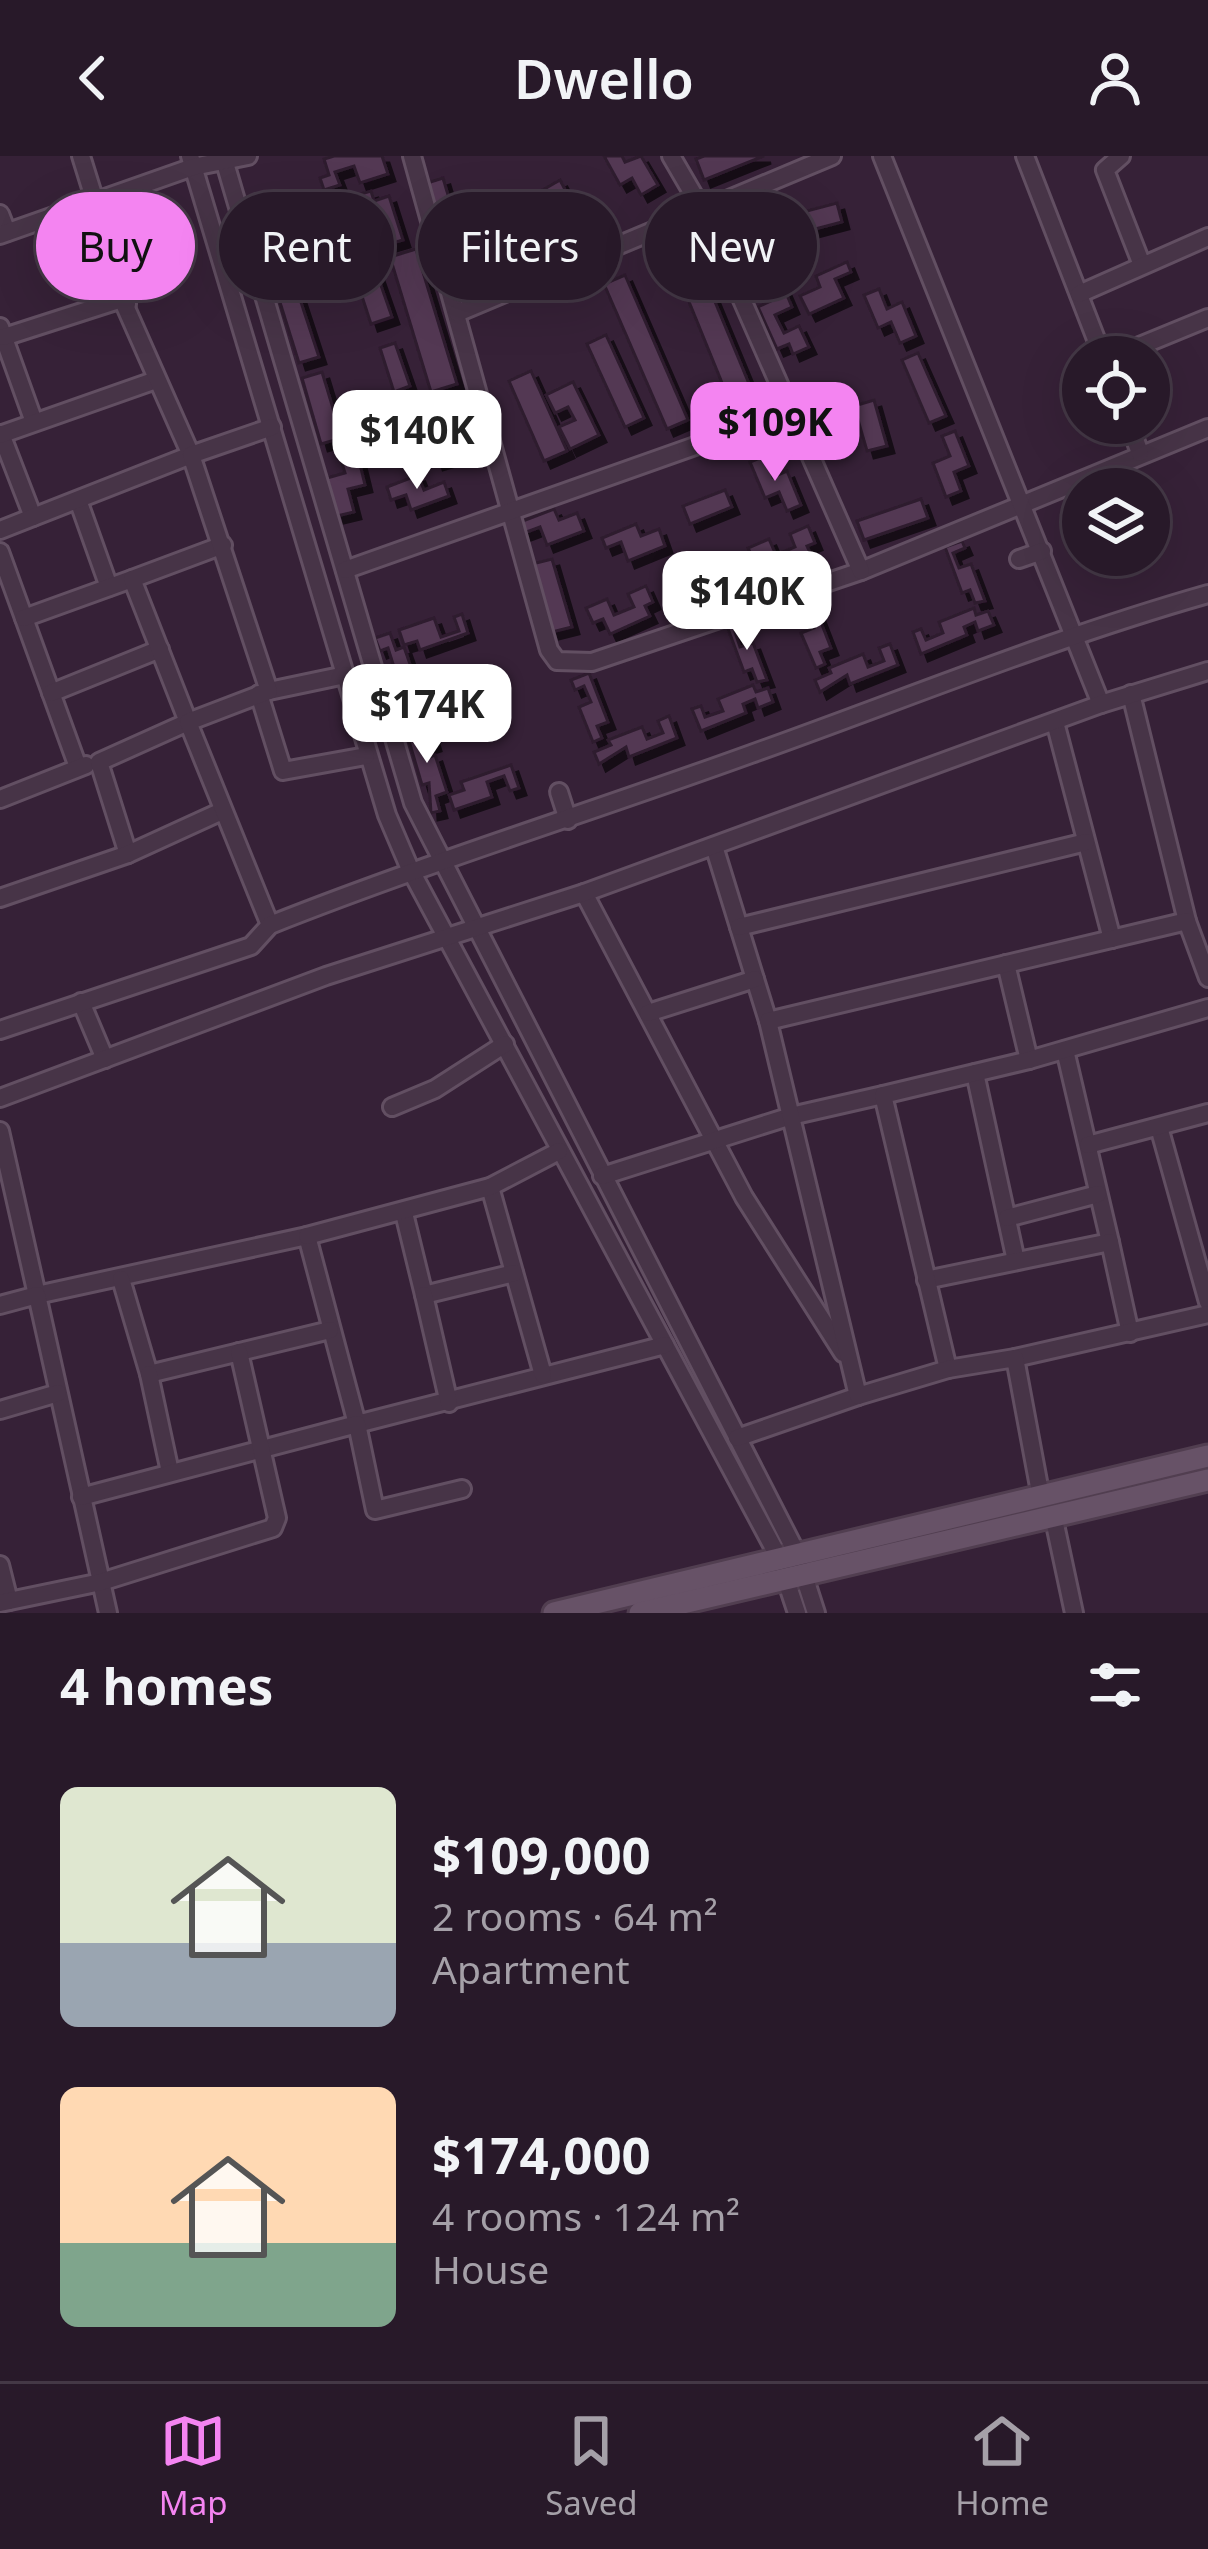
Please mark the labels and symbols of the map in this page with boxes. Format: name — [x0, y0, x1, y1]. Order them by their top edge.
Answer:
pin: $109K — [691, 382, 859, 484]
pin: $140K — [333, 390, 501, 492]
pin: $140K — [663, 551, 831, 653]
pin: $174K — [343, 664, 511, 766]

